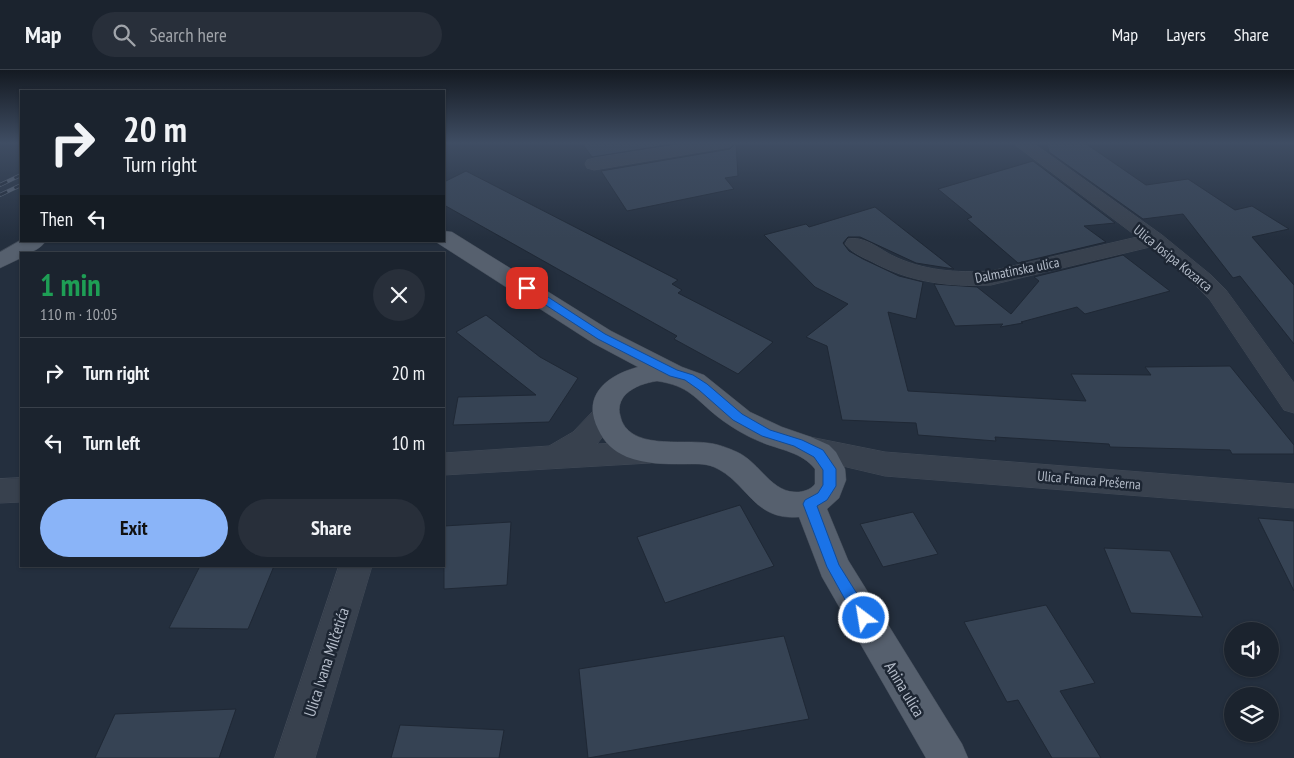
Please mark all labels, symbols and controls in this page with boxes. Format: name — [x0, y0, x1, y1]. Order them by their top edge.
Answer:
search box — [92, 12, 442, 57]
text: Map — [25, 19, 62, 50]
icon: search — [110, 21, 138, 49]
text: Search here — [150, 23, 227, 47]
text: Map — [1112, 23, 1138, 46]
text: Layers — [1166, 23, 1206, 46]
text: Share — [1234, 23, 1269, 46]
text: 20 m — [123, 106, 187, 152]
icon: right — [40, 110, 105, 175]
text: Turn right — [123, 150, 197, 178]
icon: left — [83, 205, 111, 233]
text: Then — [40, 207, 73, 231]
street label: Ulica Josipa Kozarca — [1130, 221, 1216, 295]
street label: Dalmatinska ulica — [973, 253, 1061, 287]
text: 1 min — [40, 265, 101, 304]
pin — [506, 267, 548, 309]
button: close — [373, 269, 425, 321]
icon: arrive — [513, 274, 541, 302]
text: 110 m · 10:05 — [40, 304, 118, 324]
icon: right — [40, 359, 68, 387]
text: Turn right — [83, 361, 149, 385]
text: 20 m — [392, 361, 425, 385]
icon: left — [40, 429, 68, 457]
text: Turn left — [83, 431, 140, 455]
text: 10 m — [392, 431, 425, 455]
street label: Ulica Franca Prešerna — [1037, 467, 1141, 493]
button: Exit — [40, 499, 228, 557]
button: Share — [238, 499, 425, 557]
position arrow — [837, 591, 889, 643]
street label: Ulica Ivana Milčetića — [299, 605, 353, 719]
map controls — [1224, 622, 1279, 742]
button: sound — [1224, 622, 1279, 677]
street label: Anina ulica — [881, 658, 929, 720]
button: layers — [1224, 687, 1279, 742]

